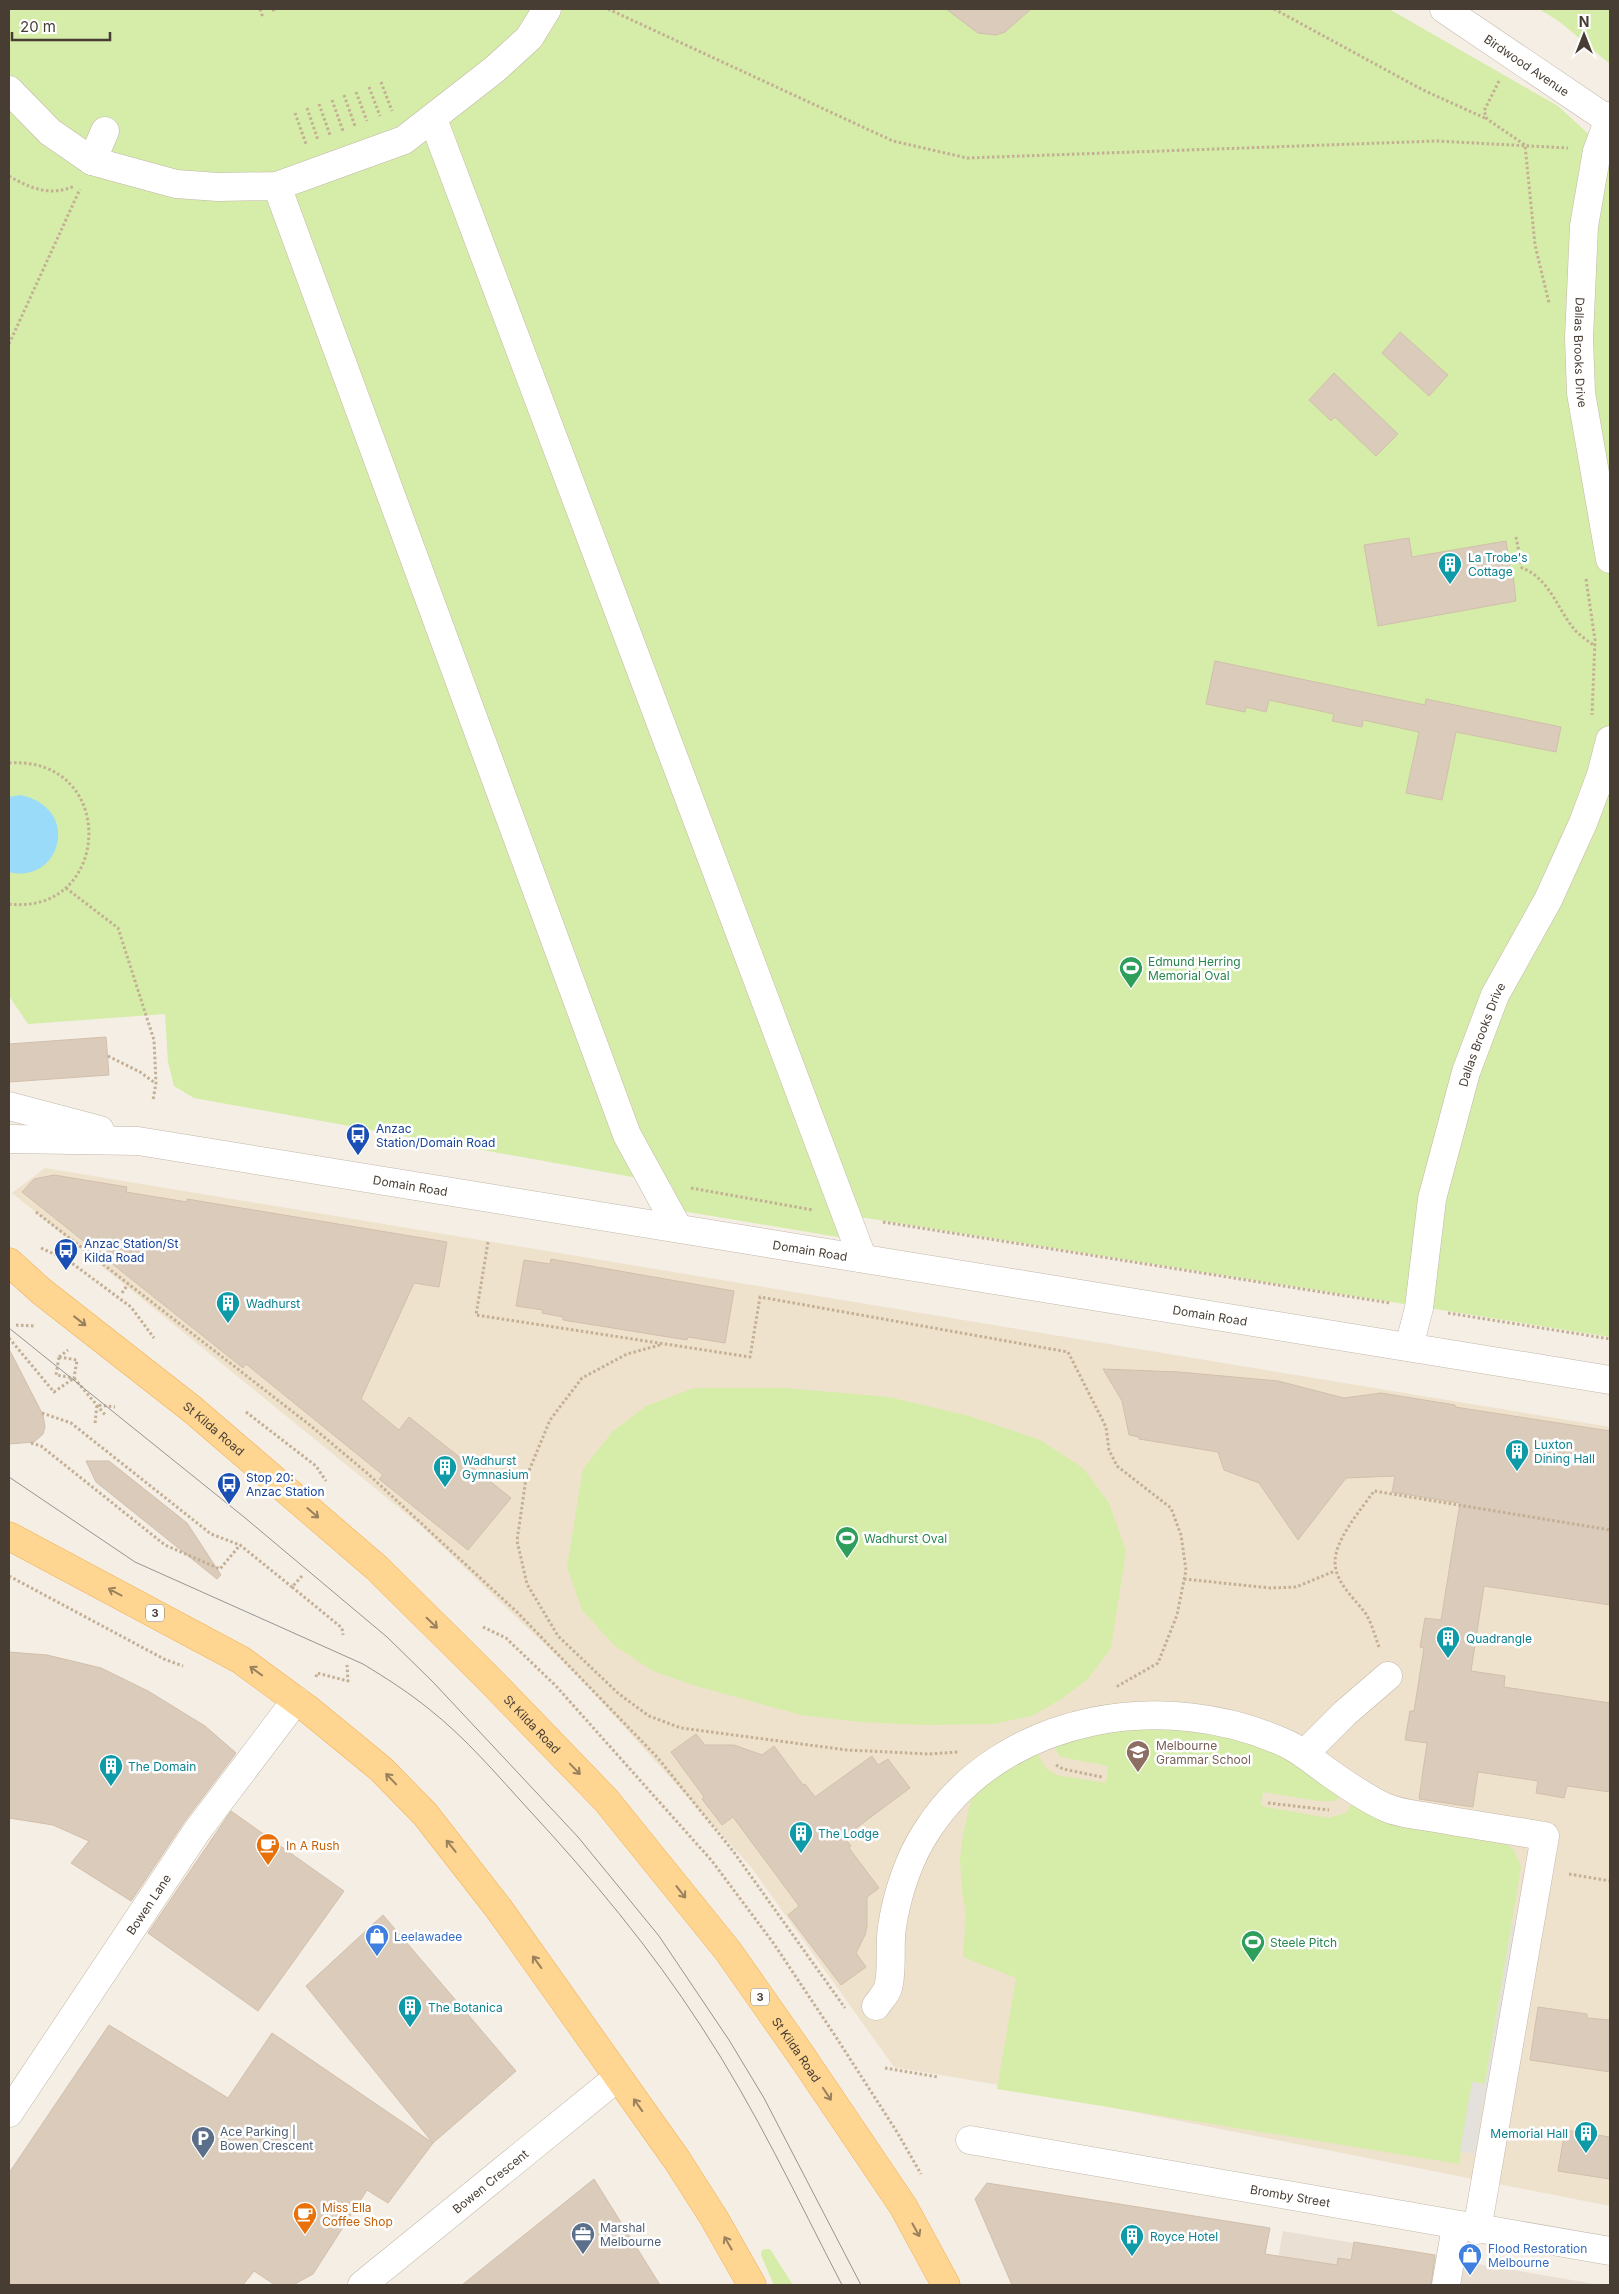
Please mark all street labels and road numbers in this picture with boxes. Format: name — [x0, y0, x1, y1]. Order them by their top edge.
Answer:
street label: Birdwood Avenue — [1482, 31, 1572, 99]
street label: Dallas Brooks Drive — [1571, 297, 1591, 409]
street label: Dallas Brooks Drive — [1455, 980, 1508, 1088]
street label: Domain Road — [372, 1172, 449, 1199]
street label: Domain Road — [772, 1237, 849, 1264]
street label: Domain Road — [1171, 1302, 1248, 1328]
street label: St Kilda Road — [181, 1398, 248, 1458]
road number: 3 — [146, 1605, 164, 1622]
street label: St Kilda Road — [501, 1692, 564, 1756]
street label: Bowen Lane — [123, 1871, 174, 1937]
road number: 3 — [751, 1988, 769, 2005]
street label: St Kilda Road — [769, 2014, 824, 2085]
street label: Bowen Crescent — [449, 2146, 531, 2216]
street label: Bromby Street — [1249, 2181, 1331, 2210]

